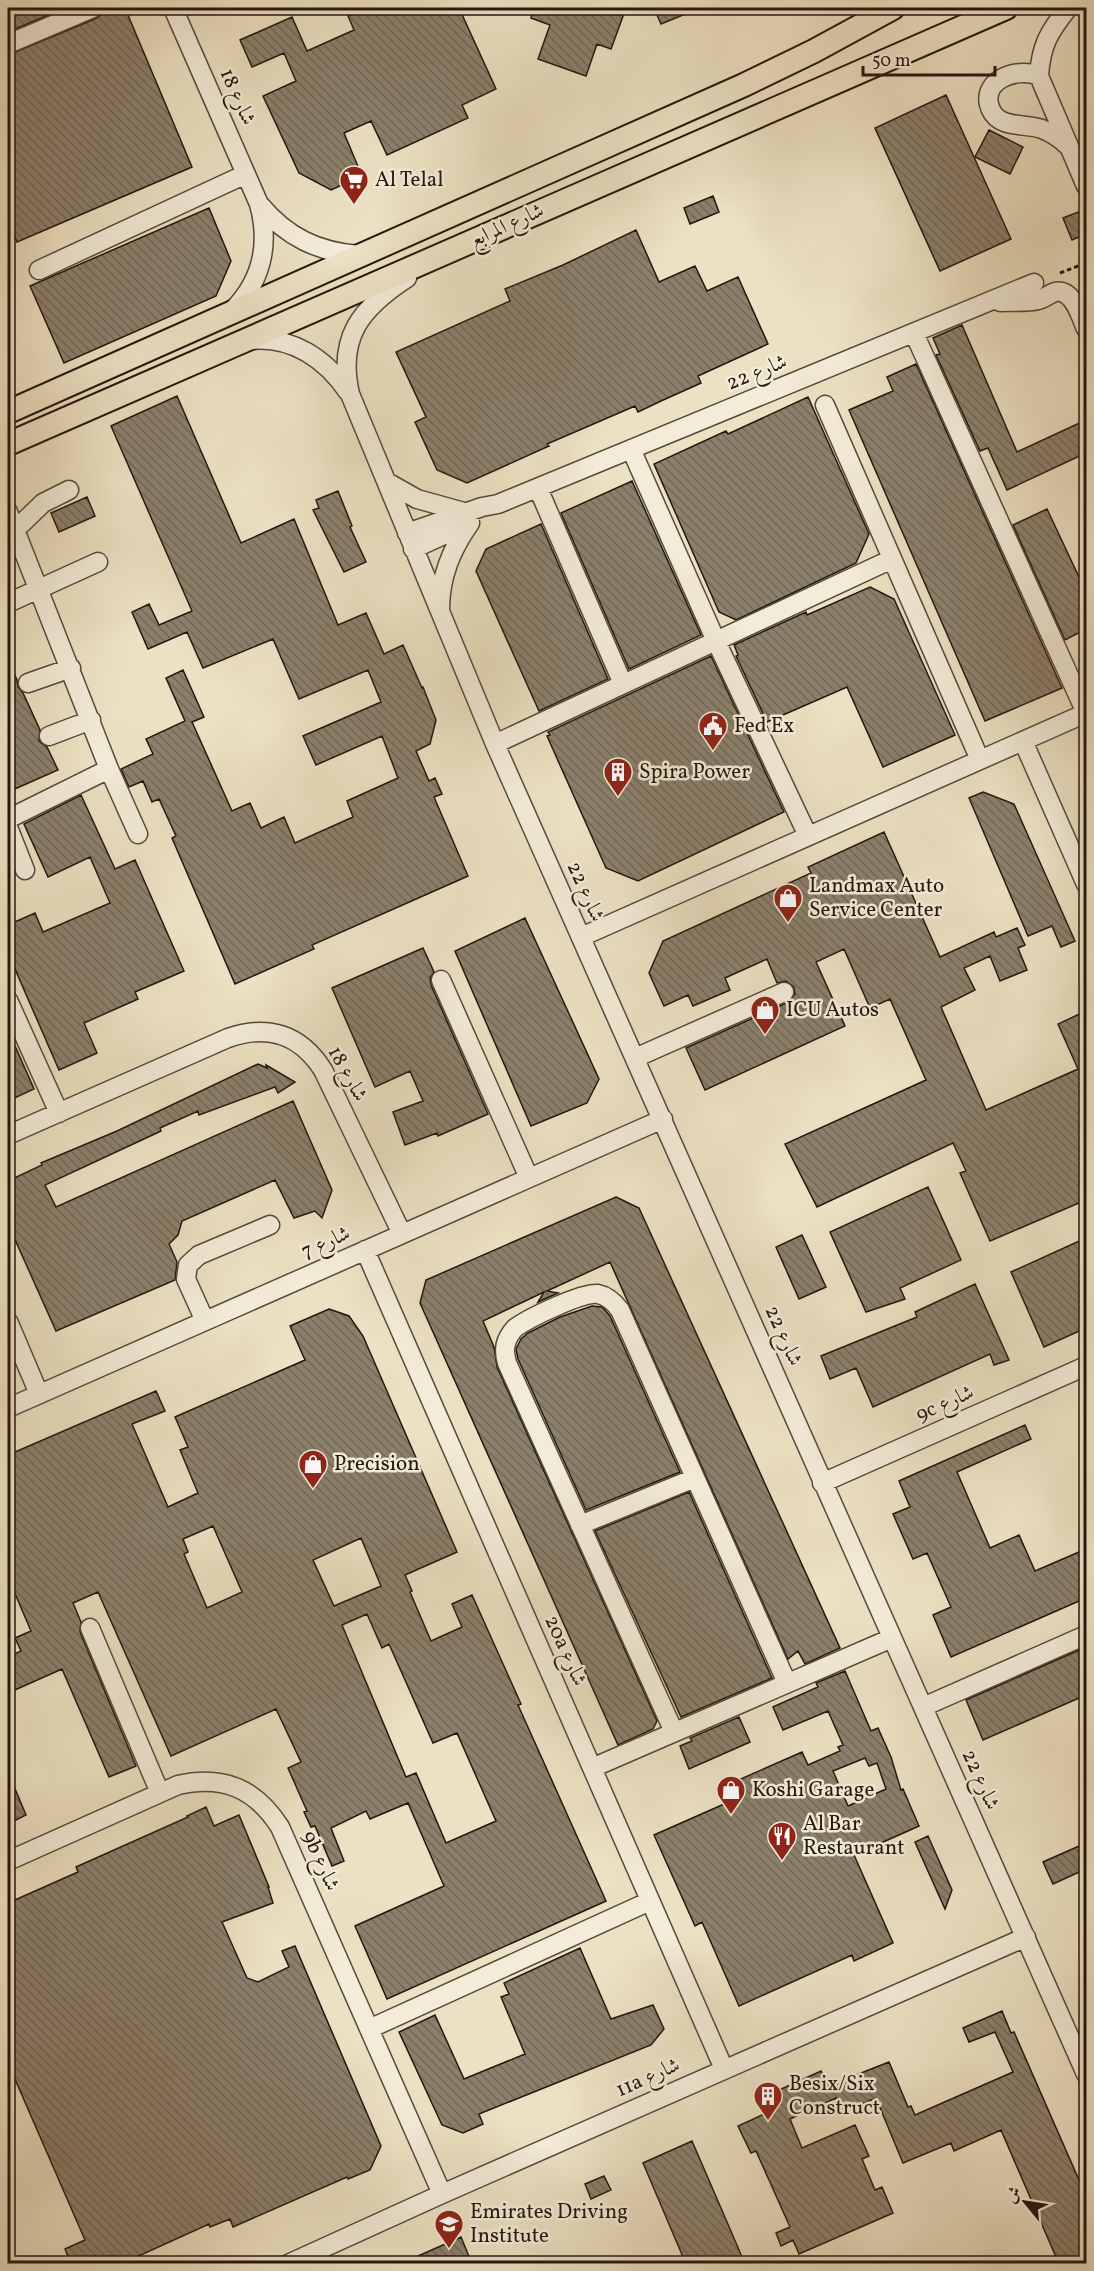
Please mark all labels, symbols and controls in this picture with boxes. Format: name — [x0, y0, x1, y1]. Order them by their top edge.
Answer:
scale bar — [863, 39, 995, 77]
text: 50 m — [872, 49, 911, 74]
street label: شارع 18 — [210, 64, 262, 131]
supermarket icon: Al Telal — [338, 164, 370, 206]
place label: Al Telal — [375, 166, 443, 195]
street label: شارع المرابع — [465, 197, 550, 258]
street label: شارع 22 — [722, 348, 792, 400]
public building icon: Fed Ex — [697, 710, 729, 752]
place label: Fed Ex — [734, 712, 794, 741]
building icon: Spira Power — [602, 756, 634, 798]
place label: Spira Power — [639, 758, 750, 787]
street label: شارع 22 — [557, 857, 611, 928]
place label: Landmax Auto Service Center — [809, 872, 944, 925]
shop icon: Landmax Auto Service Center — [772, 882, 804, 924]
shop icon: ICU Autos — [749, 994, 781, 1036]
place label: ICU Autos — [786, 996, 879, 1025]
street label: شارع 18 — [318, 1041, 374, 1108]
street label: شارع 7 — [297, 1219, 356, 1268]
street label: شارع 22 — [755, 1301, 809, 1372]
street label: 9c شارع — [911, 1378, 980, 1431]
shop icon: Precision — [297, 1448, 329, 1490]
place label: Precision — [334, 1450, 420, 1479]
street label: 20a شارع — [535, 1611, 593, 1692]
street label: شارع 22 — [952, 1745, 1006, 1816]
shop icon: Koshi Garage — [715, 1774, 747, 1816]
place label: Koshi Garage — [752, 1776, 874, 1805]
place label: Al Bar Restaurant — [803, 1810, 905, 1863]
restaurant icon: Al Bar Restaurant — [766, 1820, 798, 1862]
street label: 9b شارع — [292, 1826, 346, 1897]
street label: 11a شارع — [611, 2051, 686, 2107]
place label: Besix/Six Construct — [789, 2070, 880, 2123]
building icon: Besix/Six Construct — [752, 2080, 784, 2122]
north arrow — [995, 2172, 1055, 2232]
text: ش — [1000, 2183, 1027, 2208]
place label: Emirates Driving Institute — [470, 2198, 628, 2251]
school or university icon: Emirates Driving Institute — [433, 2208, 465, 2250]

